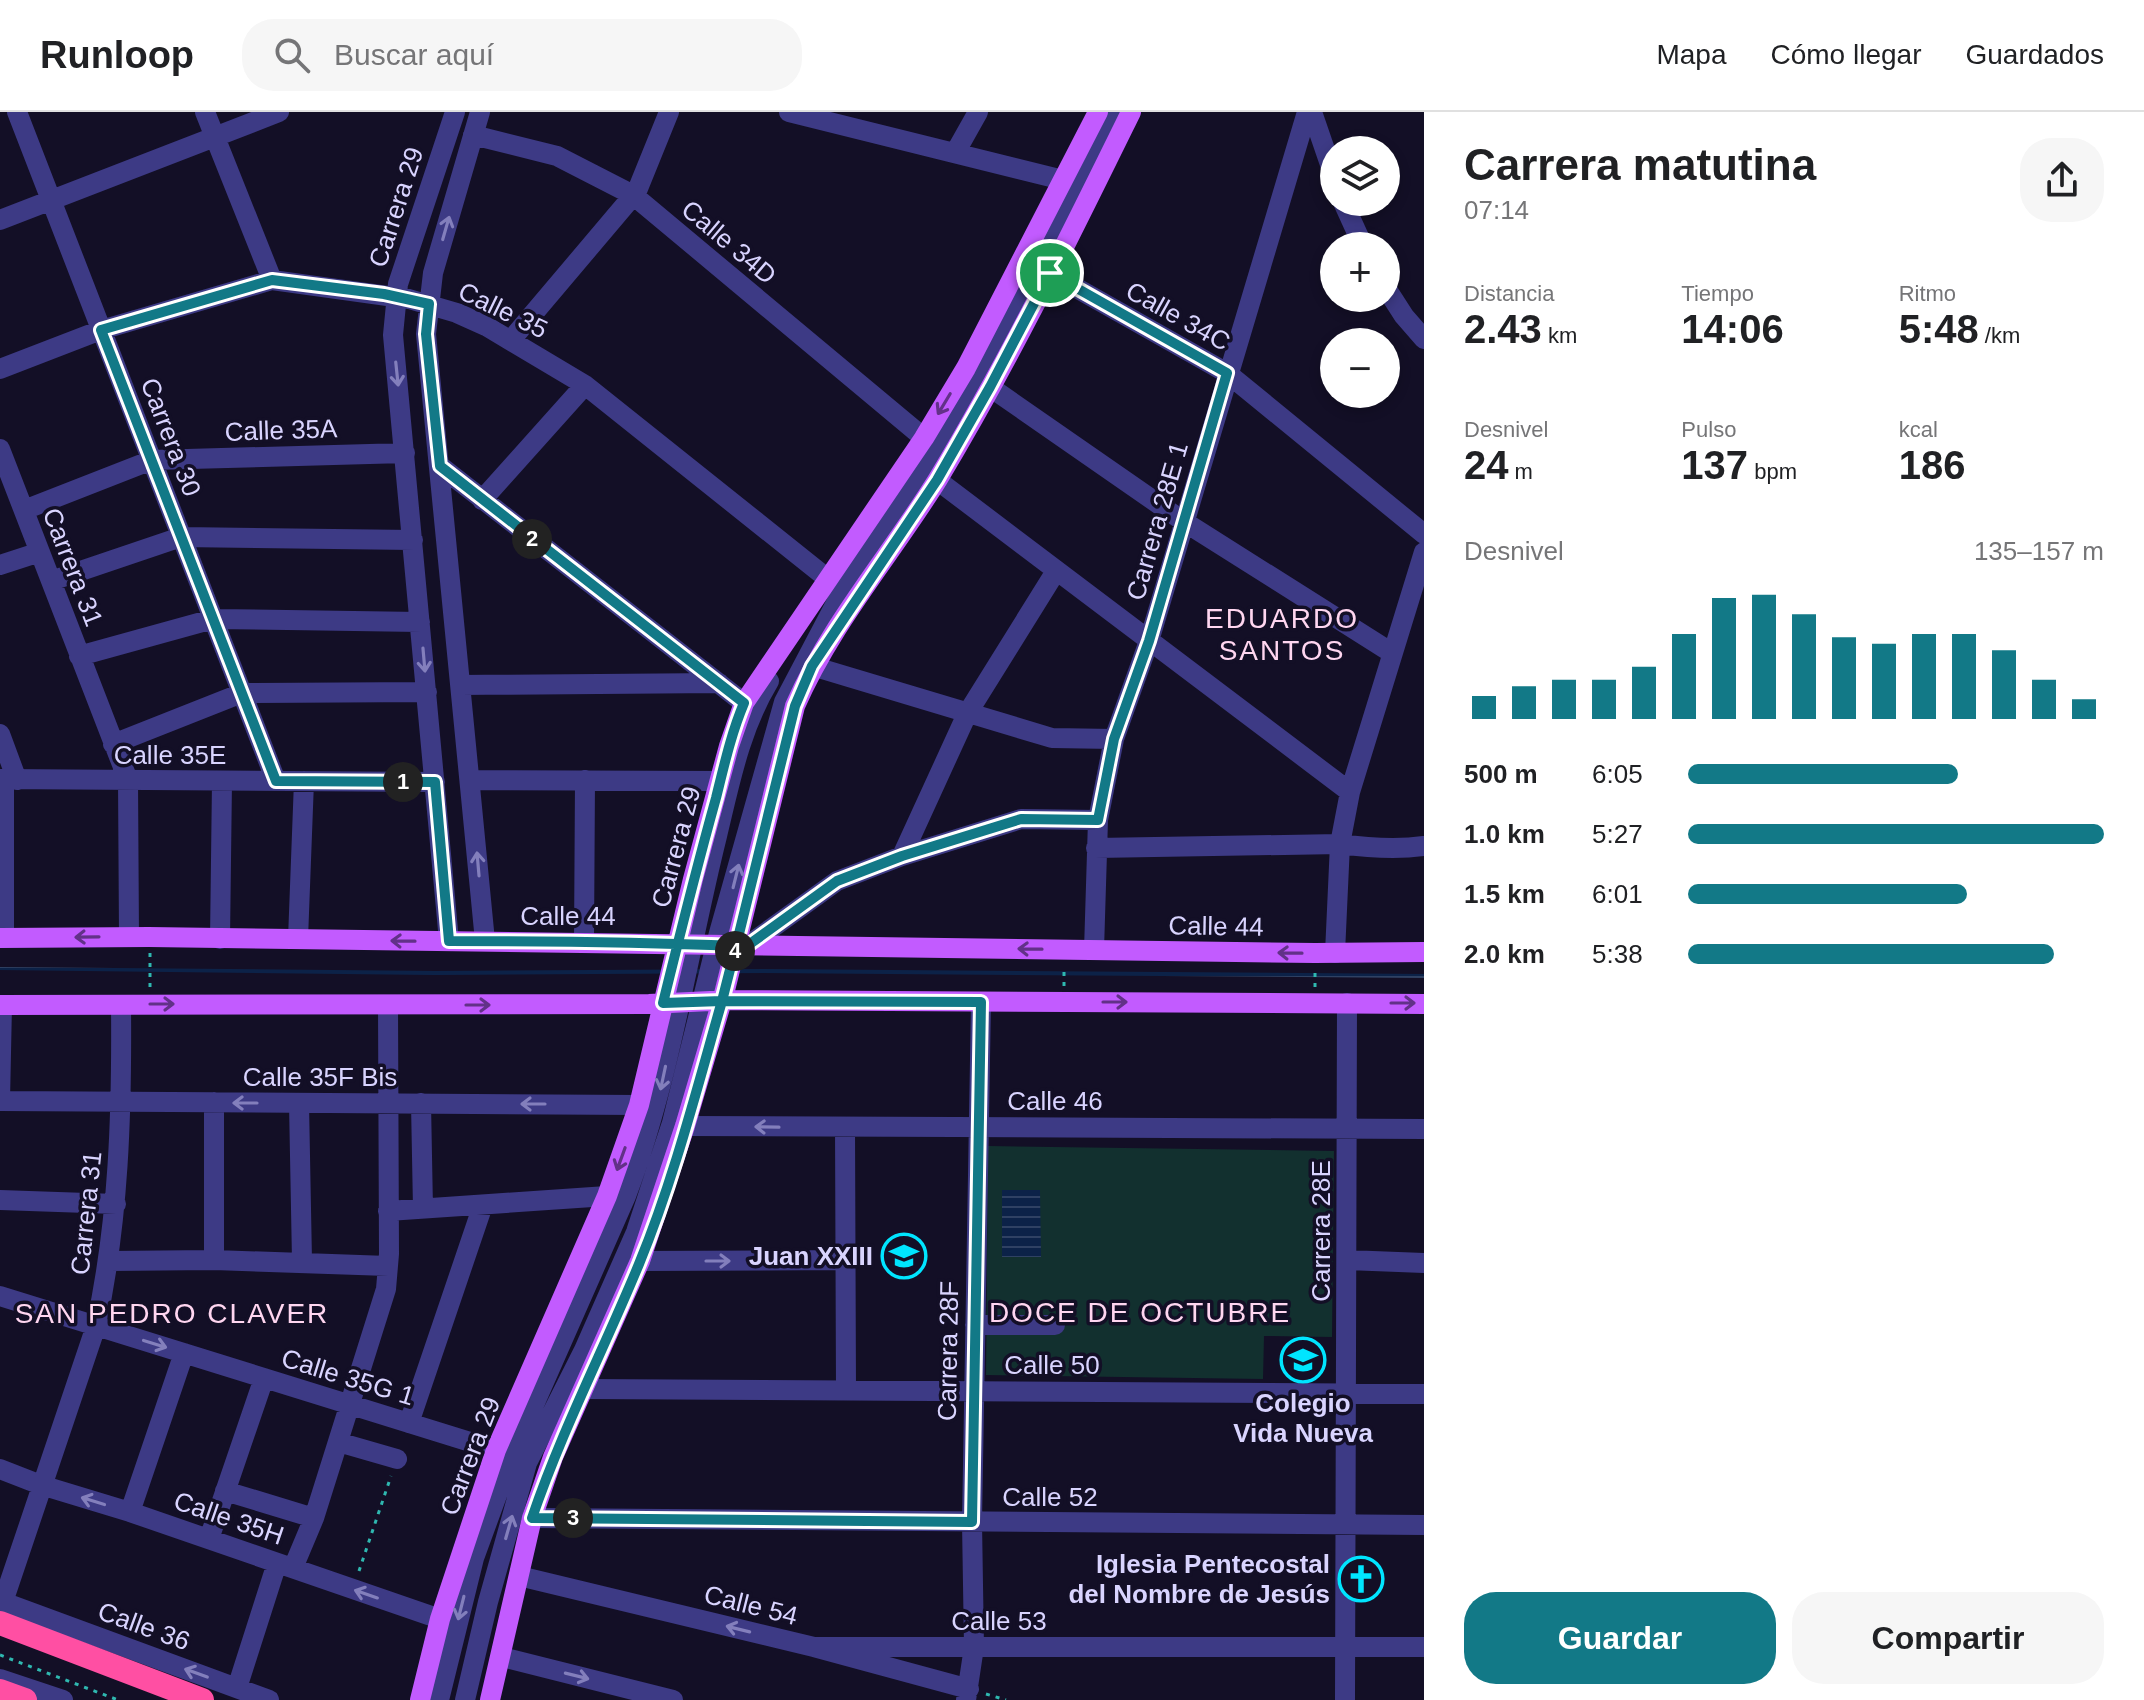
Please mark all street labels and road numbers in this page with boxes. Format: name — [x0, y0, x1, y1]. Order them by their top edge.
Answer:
street label: Carrera 29 — [363, 143, 429, 271]
street label: Calle 34D — [676, 194, 782, 290]
street label: Calle 34C — [1121, 275, 1235, 357]
street label: Calle 35 — [454, 276, 552, 344]
street label: Carrera 30 — [135, 374, 207, 500]
street label: Calle 35A — [224, 413, 339, 447]
street label: Carrera 28E 1 — [1120, 438, 1194, 604]
street label: Carrera 31 — [37, 504, 109, 630]
street label: Calle 35E — [114, 740, 226, 770]
street label: Carrera 29 — [645, 783, 707, 911]
street label: Calle 44 — [520, 901, 616, 931]
street label: Calle 44 — [1168, 910, 1264, 942]
street label: Calle 35F Bis — [243, 1062, 397, 1092]
street label: Calle 46 — [1007, 1086, 1103, 1116]
street label: Carrera 31 — [65, 1150, 107, 1276]
street label: Carrera 28E — [1306, 1160, 1336, 1302]
street label: Carrera 28F — [932, 1281, 964, 1421]
street label: Calle 35G 1 — [278, 1343, 418, 1411]
street label: Calle 50 — [1004, 1350, 1100, 1380]
street label: Carrera 29 — [434, 1393, 506, 1519]
street label: Calle 52 — [1002, 1482, 1098, 1512]
street label: Calle 35H — [170, 1485, 288, 1551]
street label: Calle 54 — [701, 1579, 801, 1631]
street label: Calle 36 — [94, 1596, 194, 1656]
street label: Calle 53 — [951, 1606, 1047, 1636]

